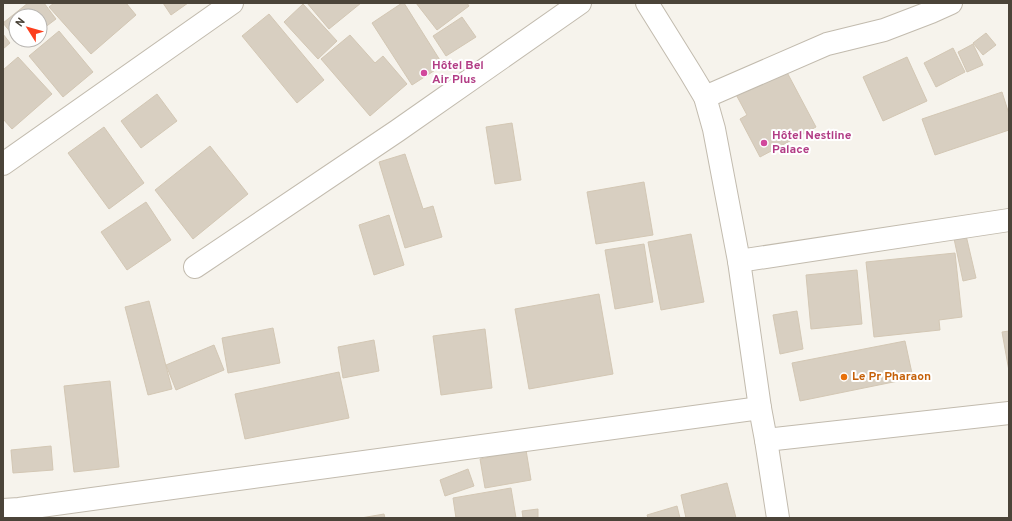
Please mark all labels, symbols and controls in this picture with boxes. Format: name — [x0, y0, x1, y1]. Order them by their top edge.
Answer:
north arrow — [8, 8, 48, 48]
text: N — [13, 15, 29, 30]
place label: Hôtel Bel Air Plus — [432, 58, 484, 88]
marker: Hôtel Bel Air Plus — [419, 68, 429, 78]
place label: Hôtel Nestline Palace — [772, 128, 852, 158]
marker: Hôtel Nestline Palace — [759, 138, 769, 148]
place label: Le Pr Pharaon — [852, 369, 931, 385]
marker: Le Pr Pharaon — [839, 372, 849, 382]

